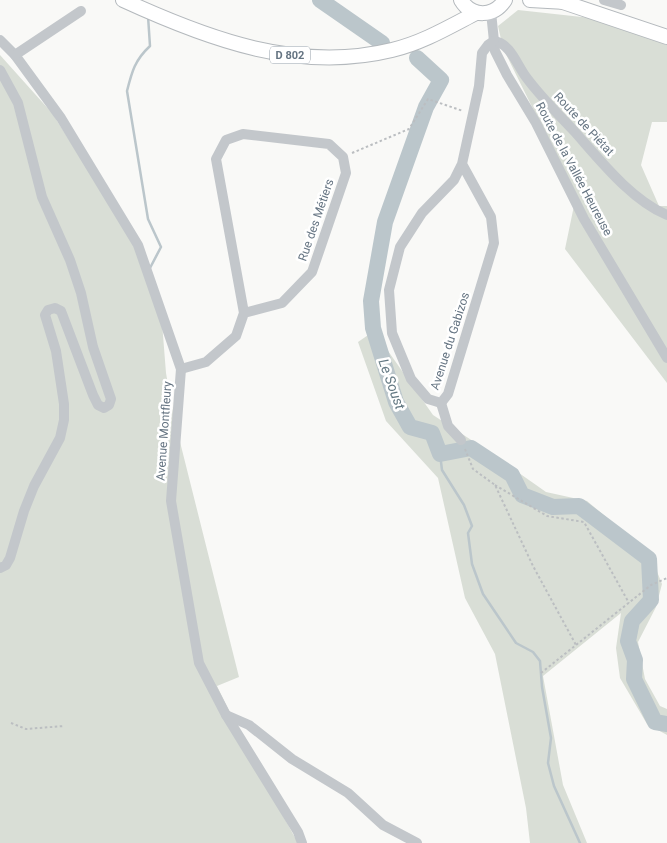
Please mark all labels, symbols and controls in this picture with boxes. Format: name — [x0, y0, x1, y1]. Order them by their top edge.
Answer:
road number: D 802 — [270, 46, 310, 64]
street label: Route de Piétat — [551, 89, 617, 159]
street label: Route de la Vallée Heureuse — [533, 100, 615, 238]
street label: Rue des Métiers — [295, 177, 337, 263]
street label: Avenue du Gabizos — [428, 290, 472, 392]
water label: Le Soust — [375, 357, 409, 412]
street label: Avenue Montfleury — [154, 380, 174, 481]

